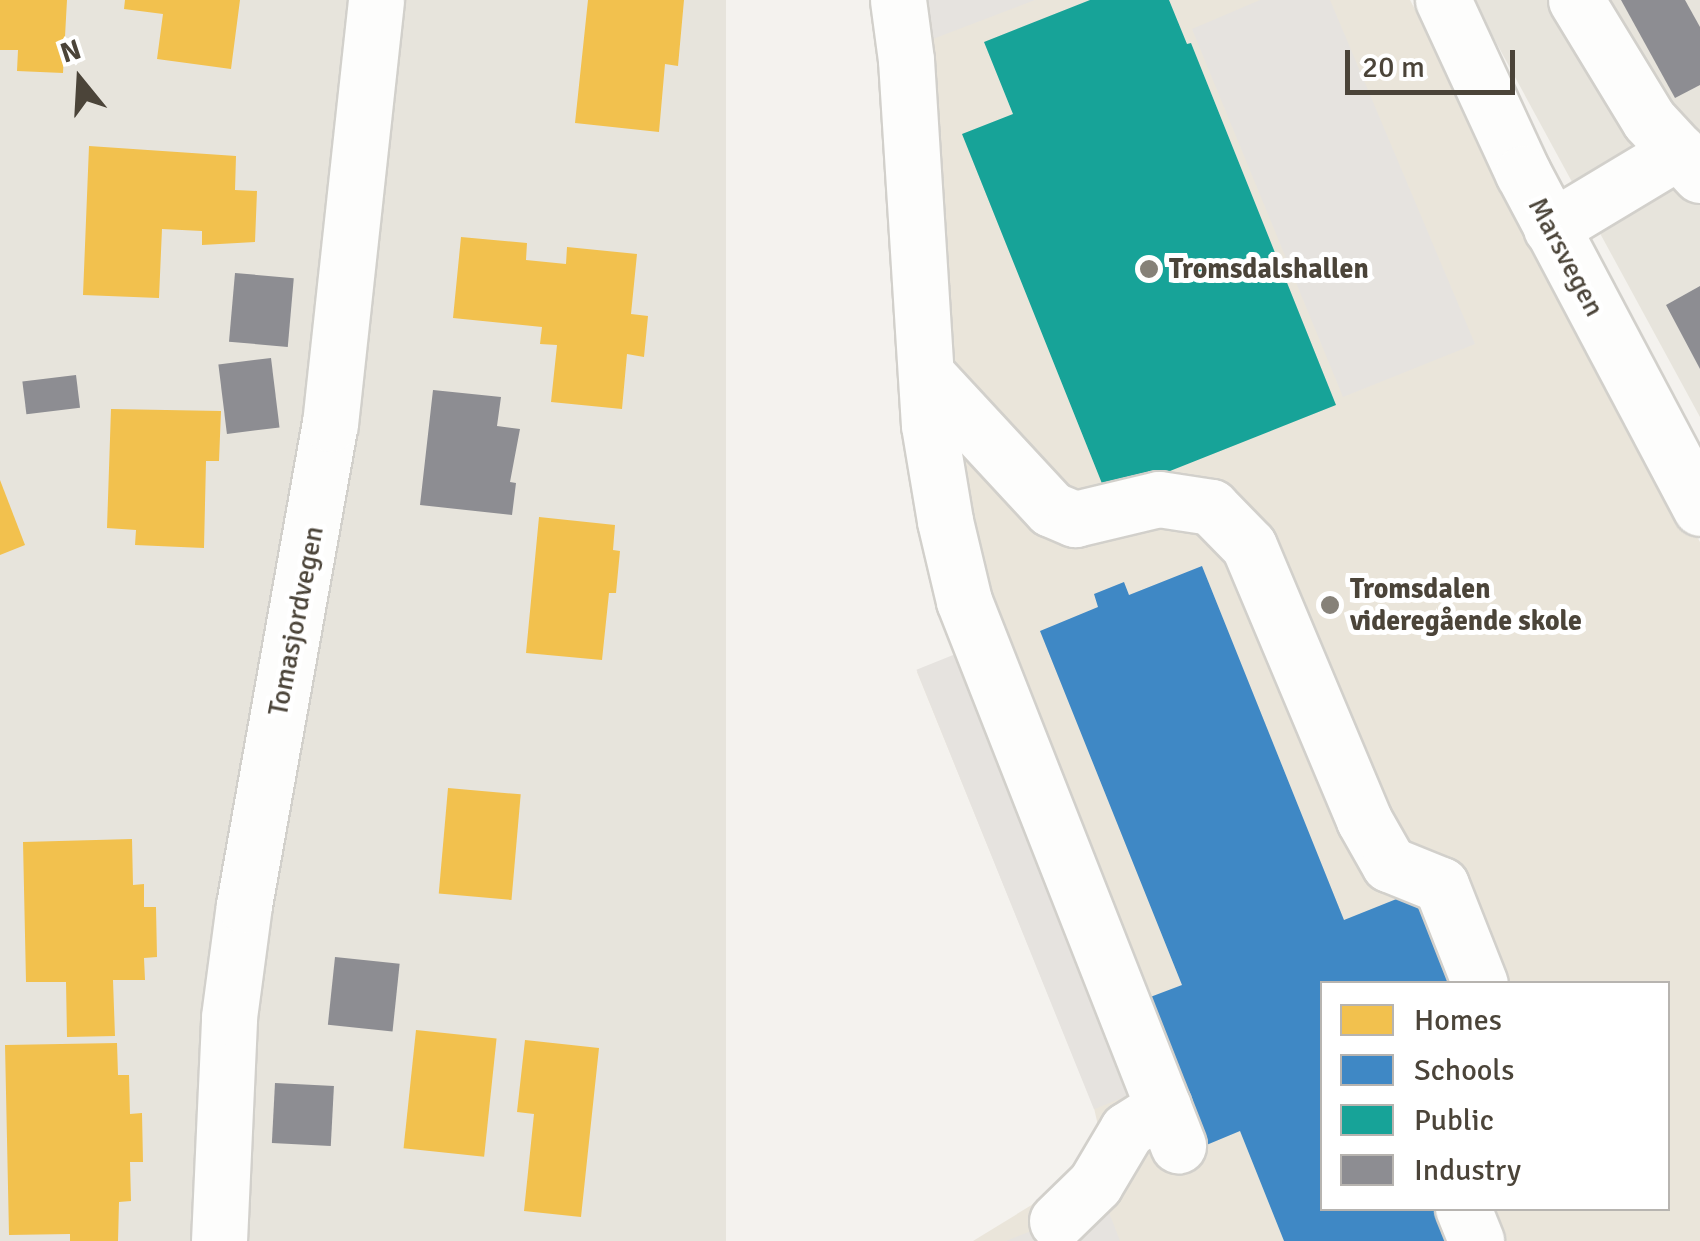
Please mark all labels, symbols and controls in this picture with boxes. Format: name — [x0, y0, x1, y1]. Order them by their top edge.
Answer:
north arrow — [30, 30, 130, 130]
scale bar — [1350, 30, 1520, 92]
text: N — [56, 32, 85, 71]
text: 20 m — [1362, 49, 1425, 86]
street label: Marsvegen — [1521, 192, 1611, 322]
place label: Tromsdalshallen — [1169, 252, 1369, 286]
marker: Tromsdalshallen — [1138, 258, 1160, 280]
street label: Tomasjordvegen — [261, 523, 331, 719]
place label: Tromsdalen videregående skole — [1350, 572, 1582, 638]
marker: Tromsdalen videregående skole — [1319, 594, 1341, 616]
legend — [1320, 981, 1670, 1211]
text: Homes — [1414, 1002, 1502, 1039]
text: Schools — [1414, 1052, 1514, 1089]
text: Public — [1414, 1102, 1494, 1139]
text: Industry — [1414, 1152, 1521, 1189]

